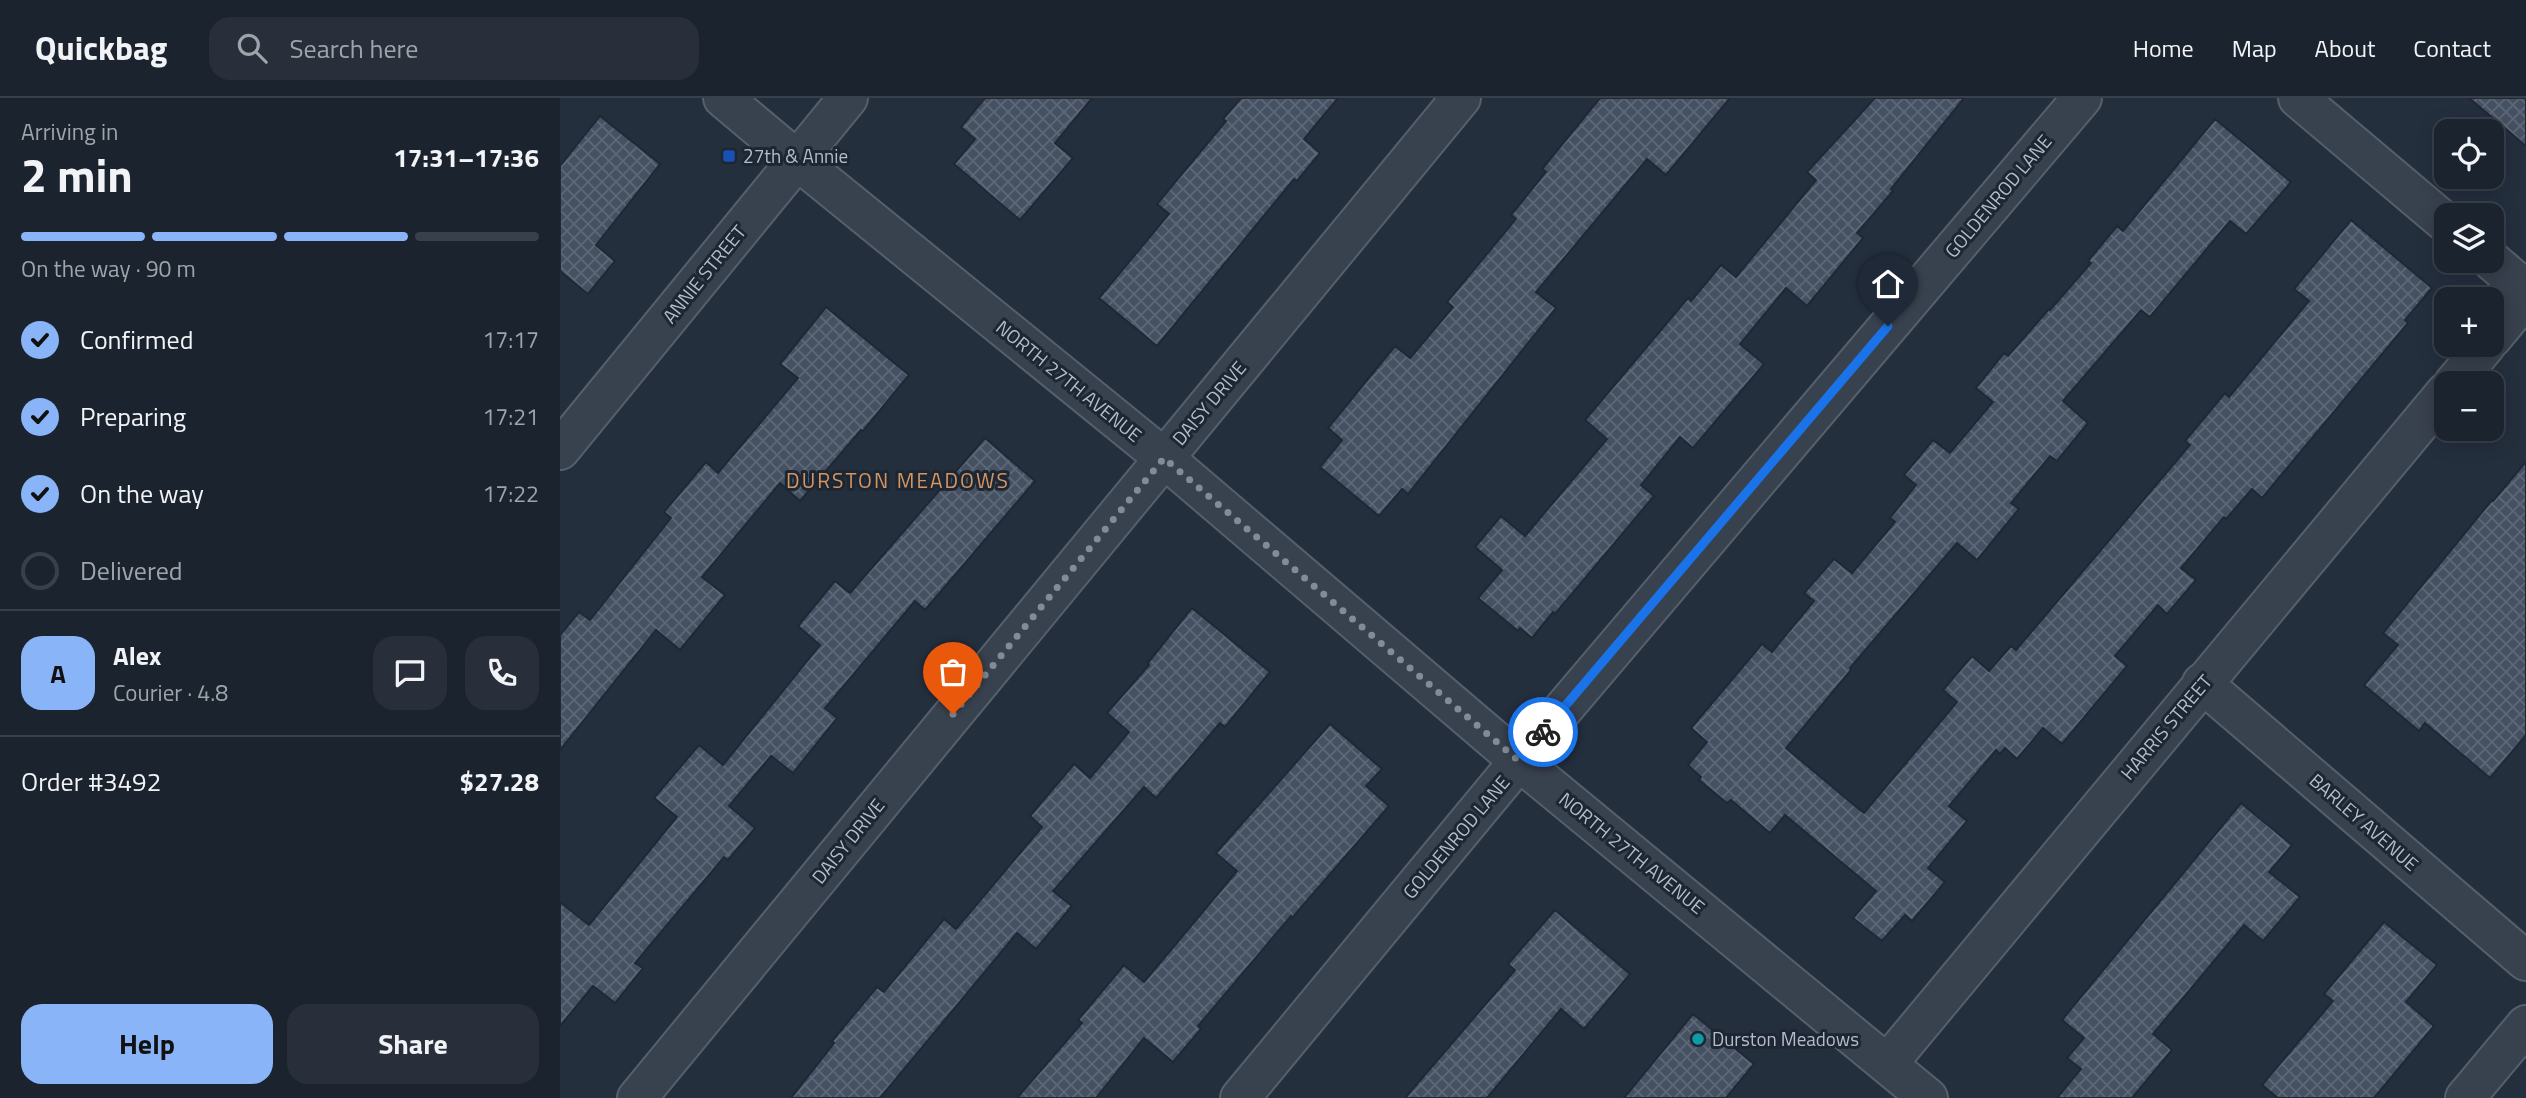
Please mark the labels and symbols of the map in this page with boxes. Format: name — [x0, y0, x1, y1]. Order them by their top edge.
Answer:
street label: GOLDENROD LANE — [1937, 128, 2058, 264]
place label: 27th & Annie — [743, 141, 848, 170]
marker: 27th & Annie — [721, 148, 737, 164]
street label: ANNIE STREET — [655, 218, 752, 329]
pin — [1858, 254, 1918, 326]
street label: NORTH 27TH AVENUE — [990, 313, 1148, 449]
street label: DAISY DRIVE — [1165, 354, 1253, 451]
district label: DURSTON MEADOWS — [786, 464, 1010, 496]
pin — [923, 642, 983, 714]
street label: HARRIS STREET — [2113, 668, 2218, 786]
courier — [1508, 697, 1578, 767]
street label: BARLEY AVENUE — [2303, 766, 2425, 877]
street label: GOLDENROD LANE — [1395, 769, 1516, 905]
street label: NORTH 27TH AVENUE — [1553, 785, 1711, 921]
street label: DAISY DRIVE — [804, 792, 891, 890]
place label: Durston Meadows — [1712, 1024, 1859, 1053]
marker: Durston Meadows — [1690, 1031, 1706, 1047]

